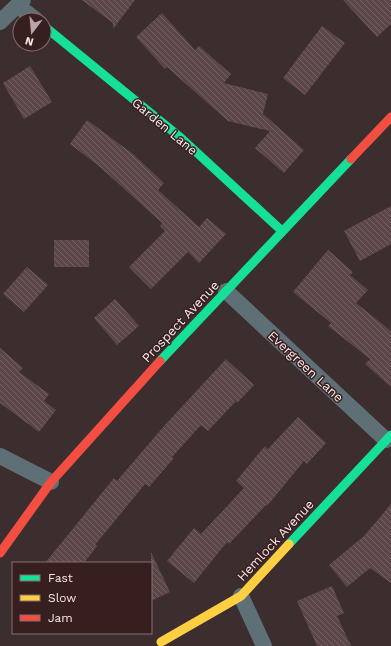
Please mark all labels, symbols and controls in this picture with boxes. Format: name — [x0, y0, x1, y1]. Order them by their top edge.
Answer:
north arrow — [12, 12, 52, 52]
text: N — [24, 34, 35, 49]
street label: Garden Lane — [129, 95, 200, 158]
street label: Prospect Avenue — [139, 277, 222, 365]
street label: Evergreen Lane — [265, 328, 346, 405]
street label: Hemlock Avenue — [234, 497, 317, 584]
legend — [12, 562, 152, 634]
text: Fast — [48, 571, 73, 585]
text: Slow — [48, 591, 76, 605]
text: Jam — [48, 611, 73, 625]

